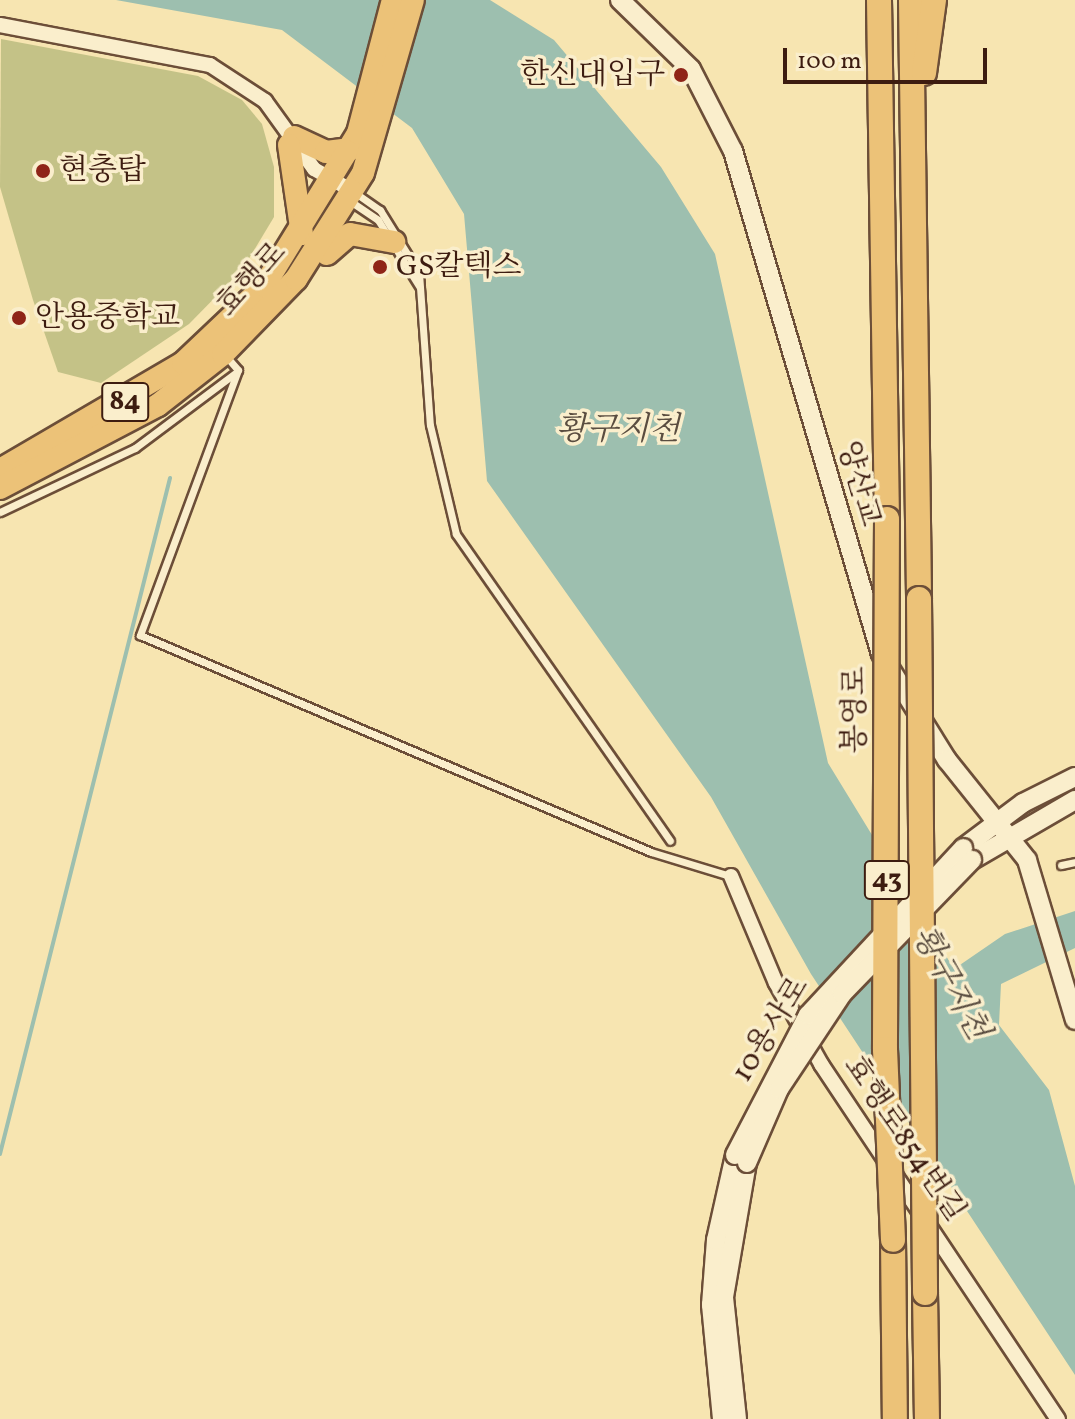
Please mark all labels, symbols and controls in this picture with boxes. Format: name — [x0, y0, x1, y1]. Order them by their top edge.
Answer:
scale bar — [787, 32, 991, 82]
text: 100 m — [797, 45, 862, 79]
place label: 한신대입구 — [520, 57, 665, 93]
marker: 한신대입구 — [672, 66, 690, 84]
place label: 현충탑 — [59, 153, 146, 189]
marker: 현충탑 — [34, 162, 52, 180]
street label: 효행로 — [210, 236, 294, 324]
place label: GS칼텍스 — [396, 249, 521, 285]
marker: GS칼텍스 — [371, 258, 389, 276]
place label: 안용중학교 — [35, 300, 180, 336]
marker: 안용중학교 — [10, 309, 28, 327]
road number: 84 — [101, 378, 149, 426]
water label: 황구지천 — [556, 412, 680, 450]
street label: 양산교 — [829, 437, 887, 531]
street label: 봉영로 — [838, 667, 874, 753]
road number: 43 — [863, 856, 911, 904]
water label: 황구지천 — [902, 921, 996, 1047]
street label: 10용사로 — [725, 971, 817, 1089]
street label: 효행로854번길 — [835, 1049, 973, 1229]

